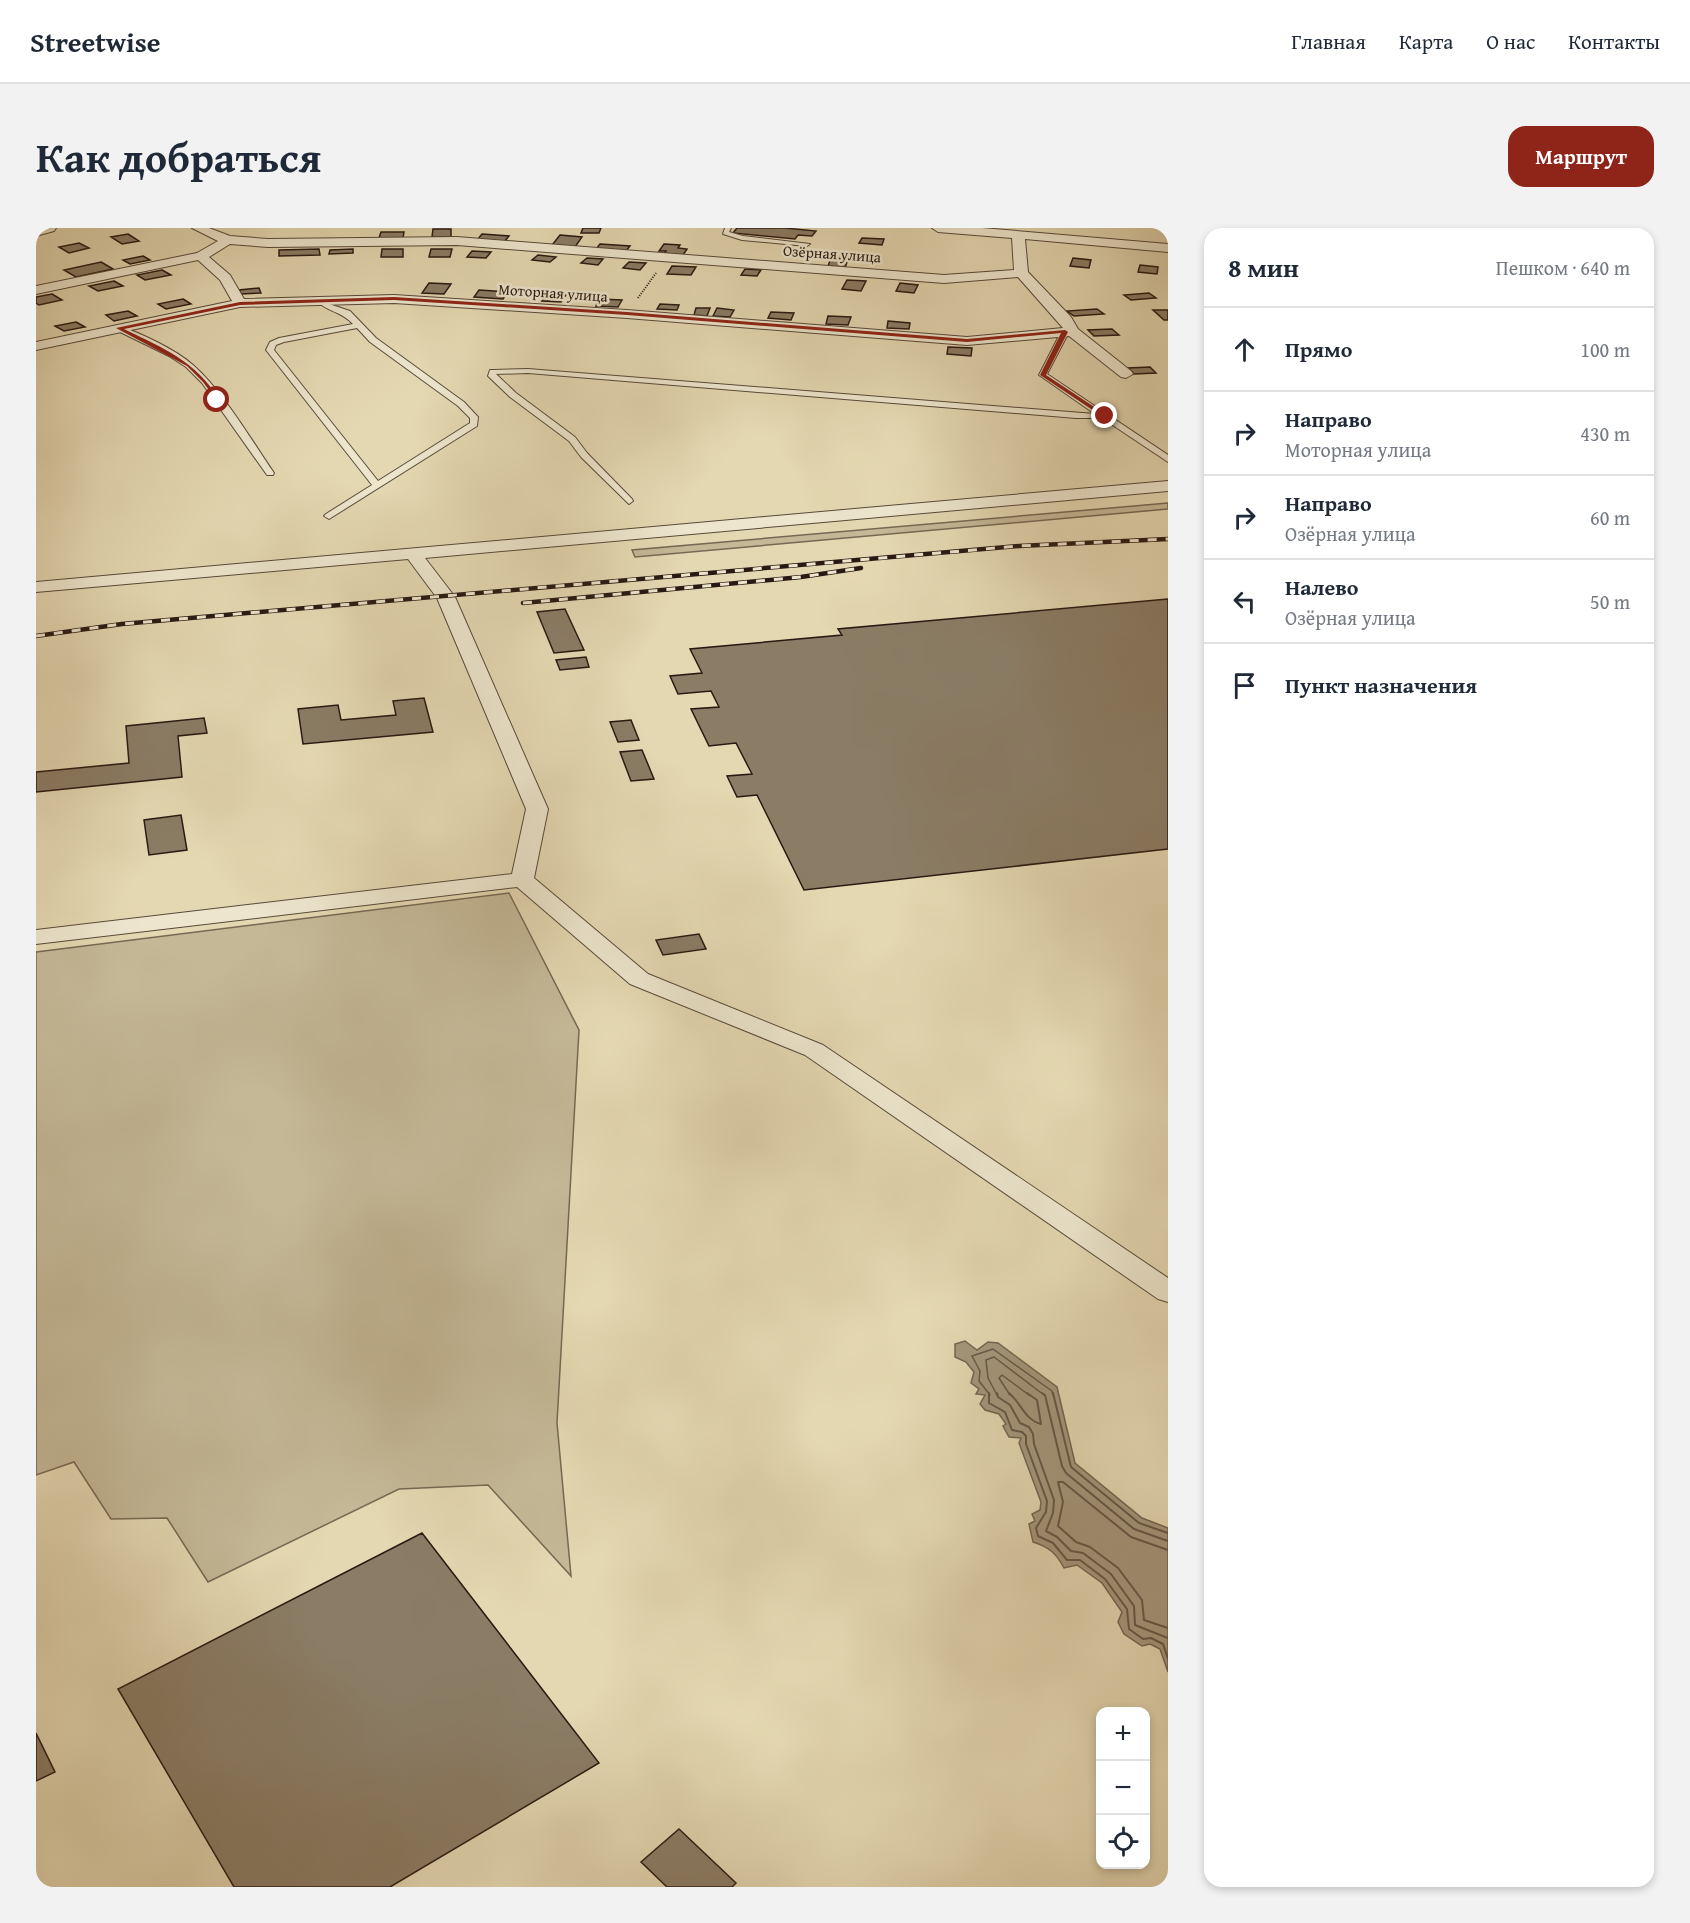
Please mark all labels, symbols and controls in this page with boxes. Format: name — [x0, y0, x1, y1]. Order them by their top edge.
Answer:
text: Streetwise — [30, 21, 160, 62]
text: Главная — [1291, 26, 1366, 57]
text: Карта — [1399, 26, 1453, 57]
text: О нас — [1486, 26, 1535, 57]
text: Контакты — [1568, 26, 1660, 57]
text: Как добраться — [36, 126, 321, 187]
button: Маршрут — [1508, 126, 1654, 187]
street label: Озёрная улица — [782, 240, 882, 267]
text: 8 мин — [1228, 248, 1299, 287]
text: Пешком · 640 m — [1496, 253, 1630, 282]
street label: Моторная улица — [498, 278, 609, 307]
icon: ahead — [1228, 333, 1261, 366]
text: Прямо — [1285, 333, 1352, 365]
text: 100 m — [1580, 335, 1630, 364]
route start — [203, 386, 229, 412]
route end — [1091, 402, 1117, 428]
text: Направо — [1285, 403, 1372, 435]
icon: right — [1228, 417, 1261, 450]
text: 430 m — [1580, 419, 1630, 448]
text: Моторная улица — [1285, 435, 1431, 464]
text: Направо — [1285, 487, 1372, 519]
icon: right — [1228, 501, 1261, 534]
text: 60 m — [1590, 503, 1630, 532]
text: Озёрная улица — [1285, 519, 1416, 548]
text: Налево — [1285, 571, 1358, 603]
icon: left — [1228, 585, 1261, 618]
text: 50 m — [1590, 587, 1630, 616]
text: Озёрная улица — [1285, 603, 1416, 632]
icon: arrive — [1228, 669, 1261, 702]
text: Пункт назначения — [1285, 669, 1477, 701]
map controls — [1096, 1707, 1150, 1869]
button: + — [1096, 1707, 1150, 1761]
button: − — [1096, 1761, 1150, 1815]
button: locate — [1096, 1815, 1150, 1869]

